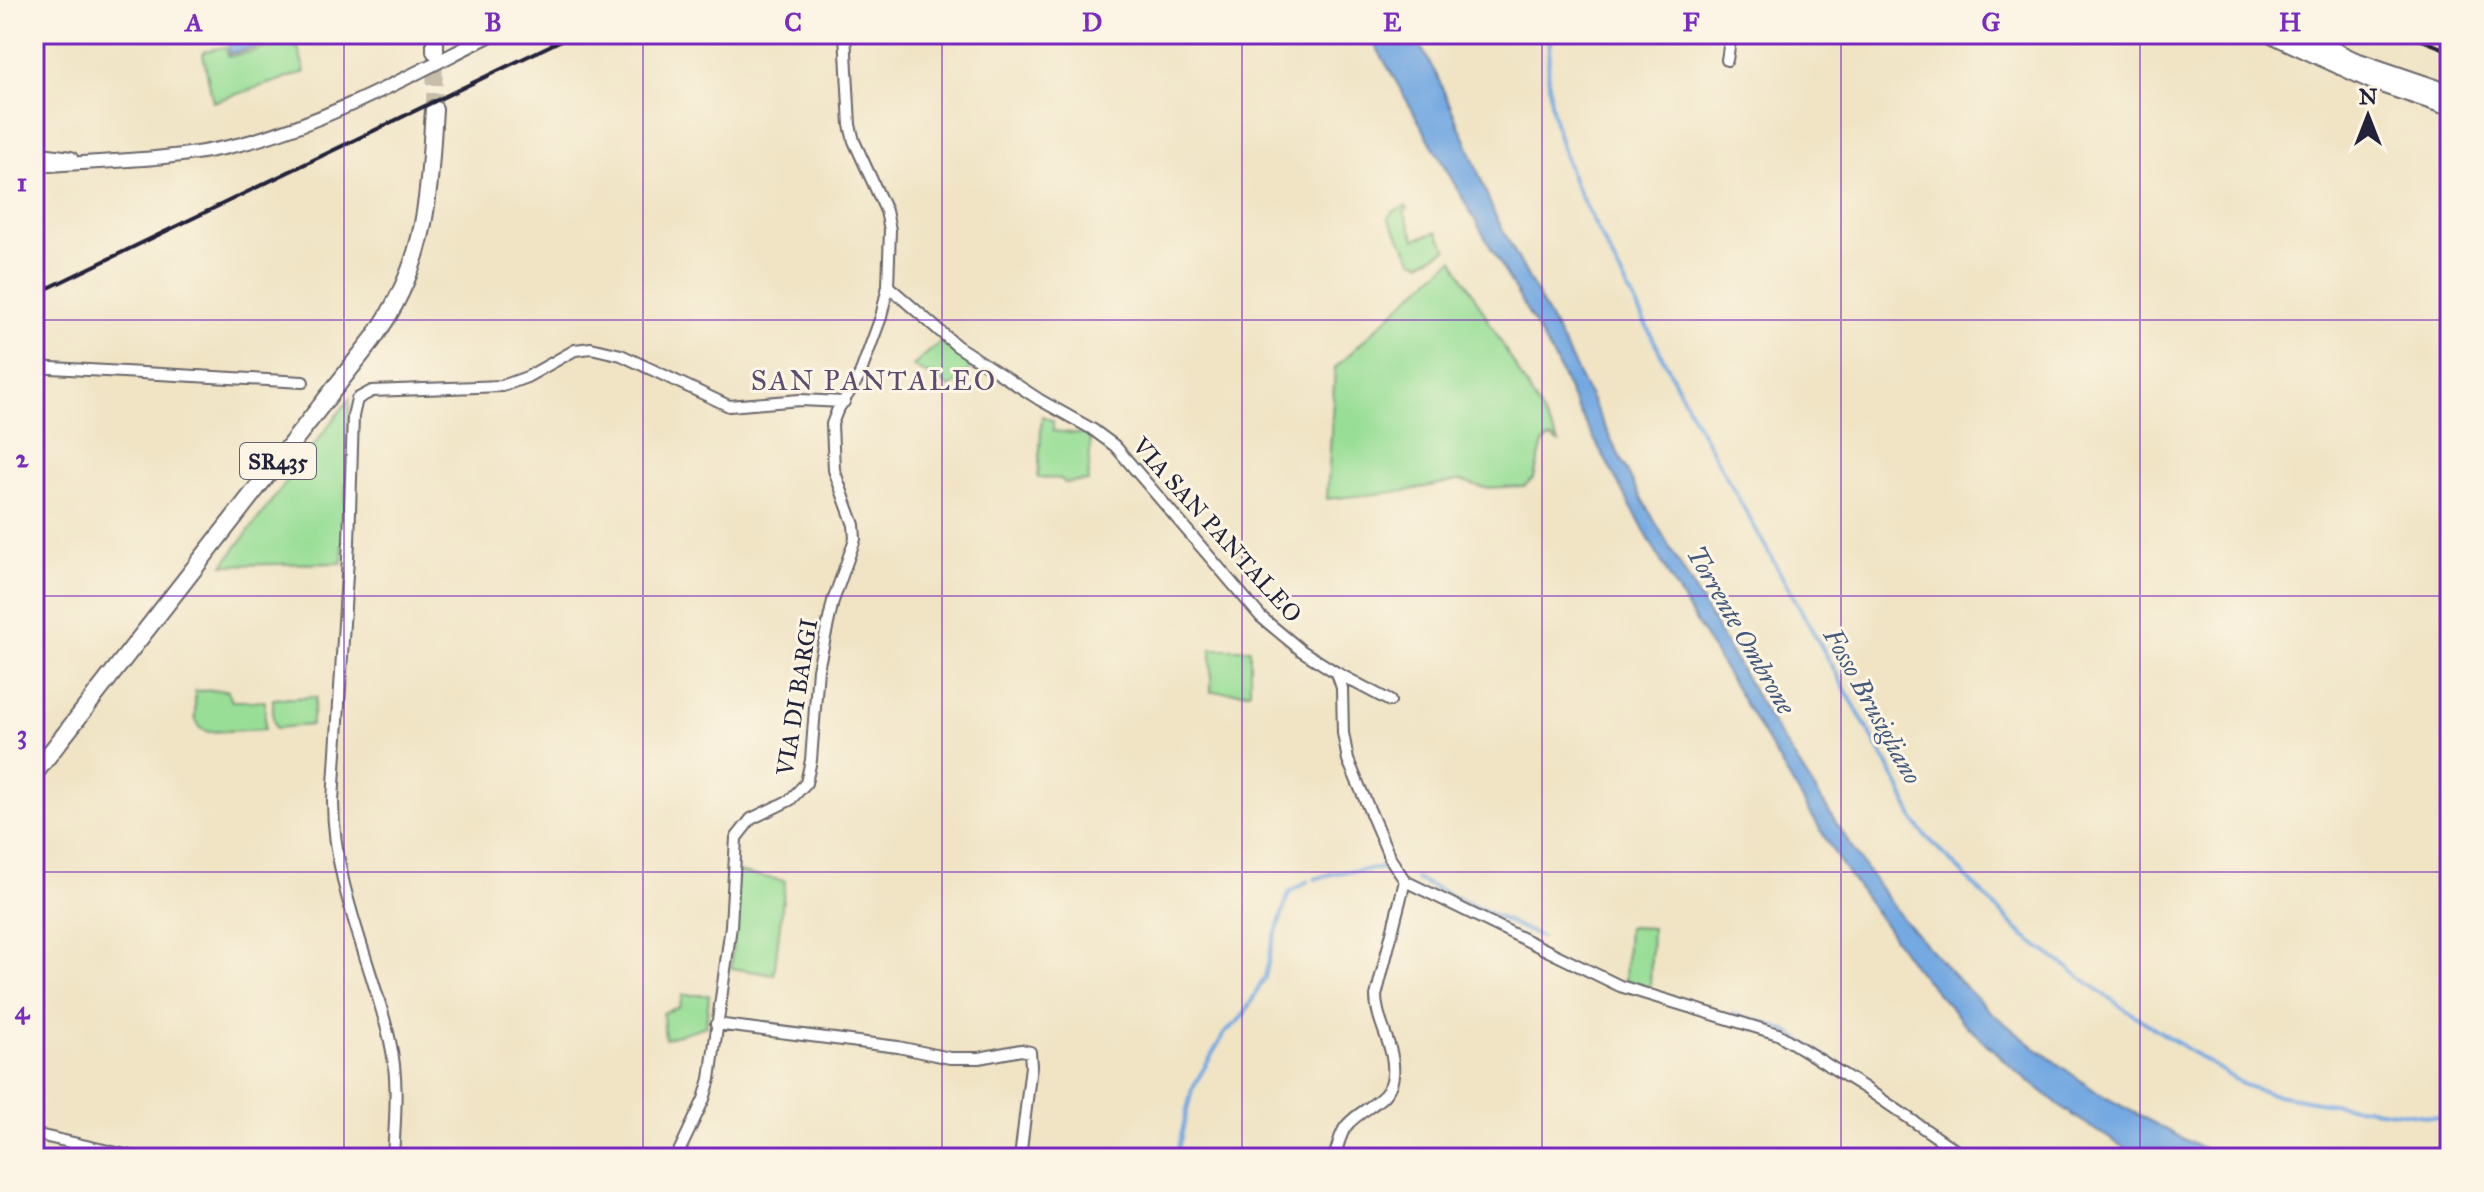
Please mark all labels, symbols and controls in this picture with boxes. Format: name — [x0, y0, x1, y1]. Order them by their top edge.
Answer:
text: A — [183, 6, 203, 38]
text: B — [484, 6, 502, 38]
text: C — [784, 6, 802, 38]
text: D — [1082, 6, 1102, 38]
text: E — [1383, 6, 1402, 38]
text: F — [1683, 6, 1700, 38]
text: G — [1981, 6, 2001, 38]
text: H — [2279, 6, 2302, 38]
north arrow — [2328, 76, 2408, 156]
text: N — [2359, 83, 2378, 110]
text: 1 — [17, 166, 27, 198]
district label: SAN PANTALEO — [751, 363, 997, 398]
street label: VIA SAN PANTALEO — [1125, 430, 1308, 629]
text: 2 — [16, 442, 30, 474]
road number: SR435 — [240, 443, 316, 479]
water label: Torrente Ombrone — [1680, 540, 1803, 721]
street label: VIA DI BARGI — [770, 616, 824, 779]
water label: Fosso Brusigliano — [1816, 622, 1929, 790]
text: 3 — [17, 718, 27, 750]
text: 4 — [15, 994, 31, 1026]

